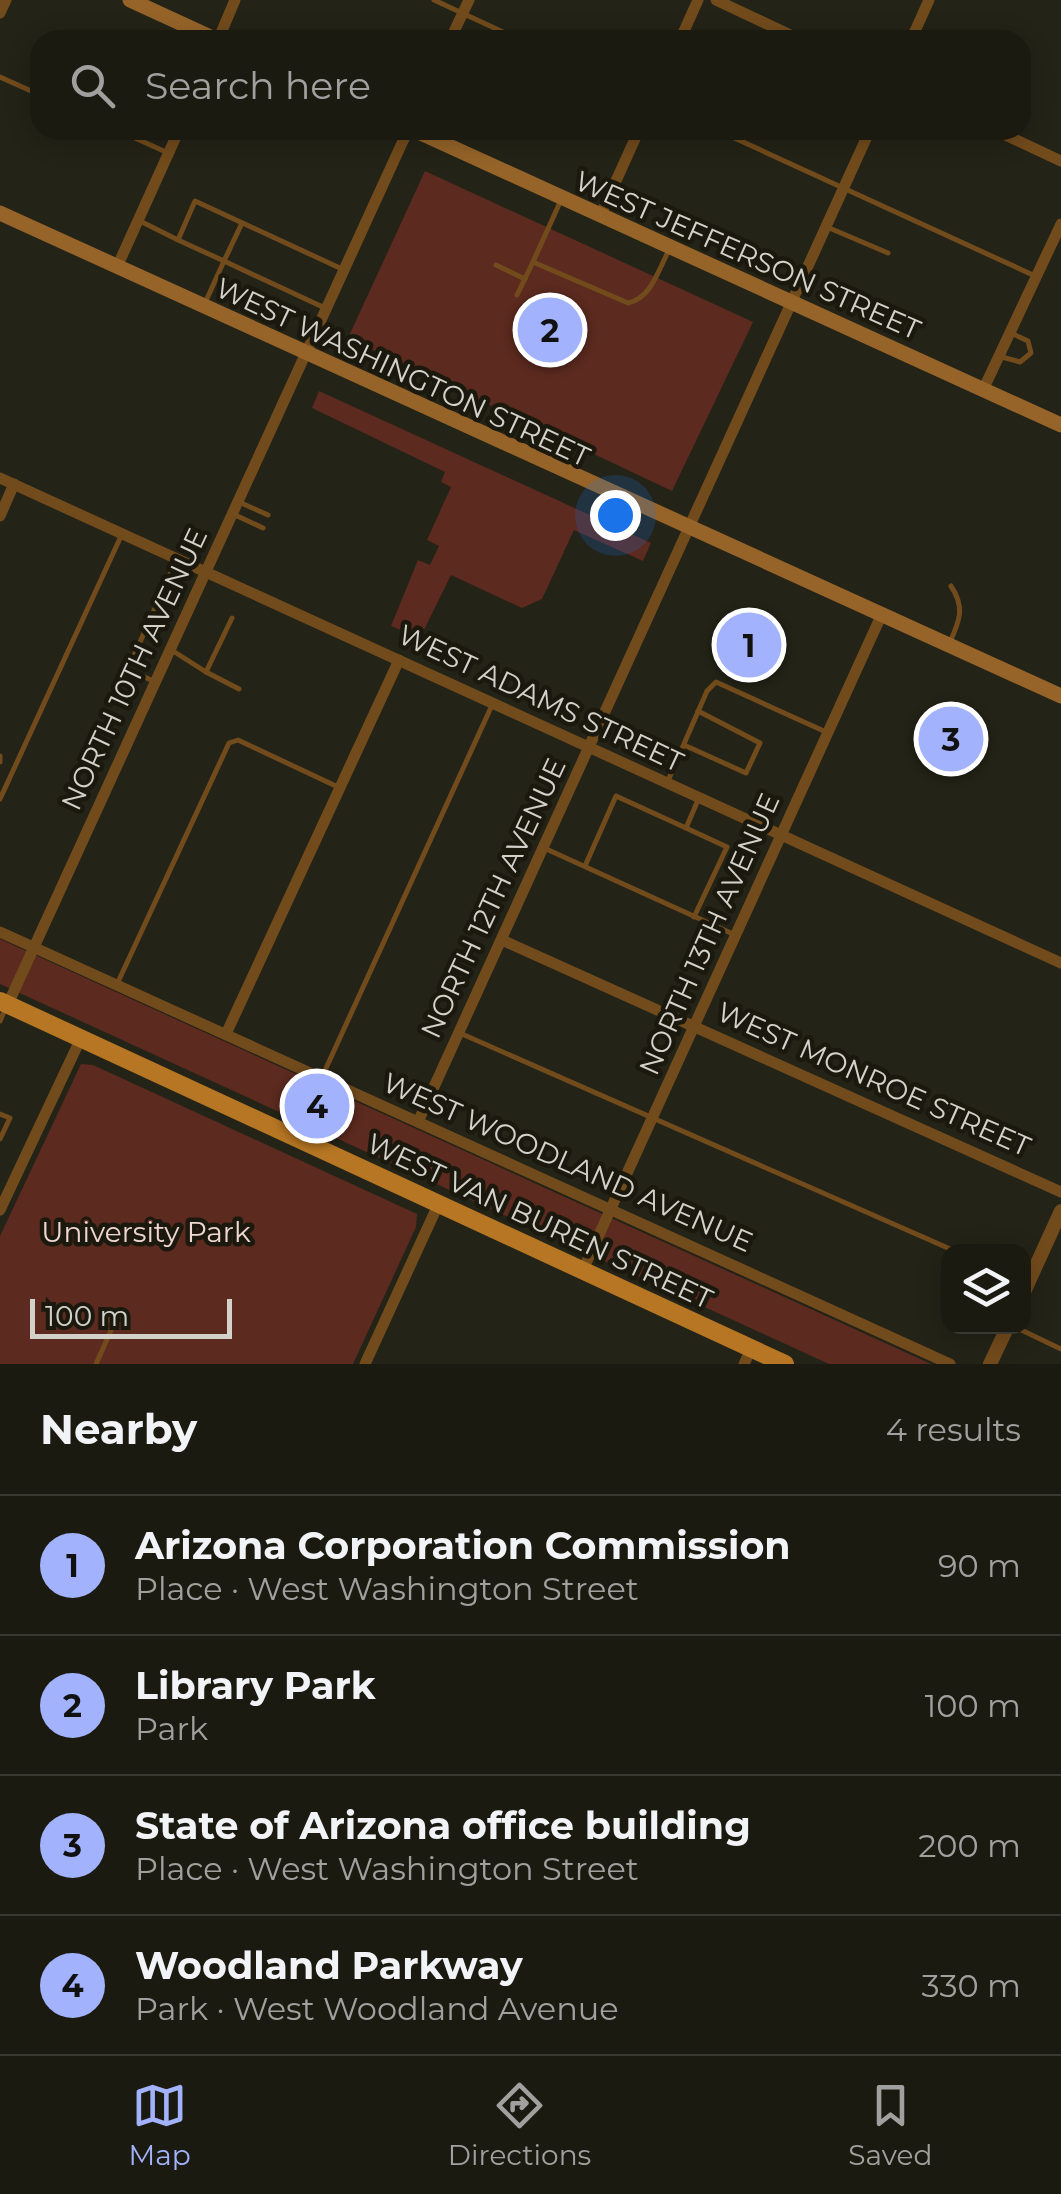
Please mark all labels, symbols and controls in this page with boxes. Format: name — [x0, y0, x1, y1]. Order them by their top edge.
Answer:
search box — [30, 30, 1031, 140]
icon: search — [65, 58, 120, 113]
text: Search here — [145, 62, 371, 109]
street label: WEST JEFFERSON STREET — [570, 163, 926, 347]
street label: WEST WASHINGTON STREET — [210, 270, 596, 474]
pin: 2 — [518, 292, 582, 368]
your location — [590, 490, 641, 541]
street label: NORTH 10TH AVENUE — [54, 523, 214, 815]
pin: 1 — [716, 608, 782, 682]
street label: WEST ADAMS STREET — [393, 617, 689, 779]
pin: 3 — [918, 702, 984, 776]
street label: NORTH 12TH AVENUE — [413, 753, 573, 1043]
street label: NORTH 13TH AVENUE — [631, 788, 787, 1080]
street label: WEST MONROE STREET — [712, 994, 1036, 1164]
street label: WEST WOODLAND AVENUE — [378, 1065, 758, 1259]
pin: 4 — [284, 1068, 350, 1144]
street label: WEST VAN BUREN STREET — [362, 1126, 718, 1316]
park label: University Park — [41, 1215, 251, 1249]
map controls — [941, 1244, 1031, 1334]
button: layers — [941, 1244, 1031, 1334]
scale bar — [30, 1294, 232, 1338]
text: 100 m — [45, 1299, 129, 1333]
text: Nearby — [40, 1403, 197, 1455]
text: 4 results — [886, 1410, 1021, 1449]
text: Arizona Corporation Commission — [135, 1522, 791, 1569]
text: 1 — [66, 1546, 79, 1585]
text: 90 m — [938, 1546, 1021, 1585]
text: Place · West Washington Street — [135, 1569, 639, 1608]
text: Library Park — [135, 1662, 376, 1709]
text: 2 — [63, 1686, 82, 1725]
text: 100 m — [925, 1686, 1021, 1725]
text: Park — [135, 1709, 208, 1748]
text: State of Arizona office building — [135, 1802, 751, 1849]
text: 3 — [63, 1826, 82, 1865]
text: 200 m — [918, 1826, 1021, 1865]
text: Place · West Washington Street — [135, 1849, 639, 1888]
text: Woodland Parkway — [135, 1942, 523, 1989]
text: 4 — [61, 1966, 84, 2005]
text: 330 m — [922, 1966, 1021, 2005]
text: Park · West Woodland Avenue — [135, 1989, 619, 2028]
tab: Map — [129, 2078, 191, 2172]
tab: Directions — [448, 2078, 591, 2172]
tab: Saved — [848, 2078, 932, 2172]

